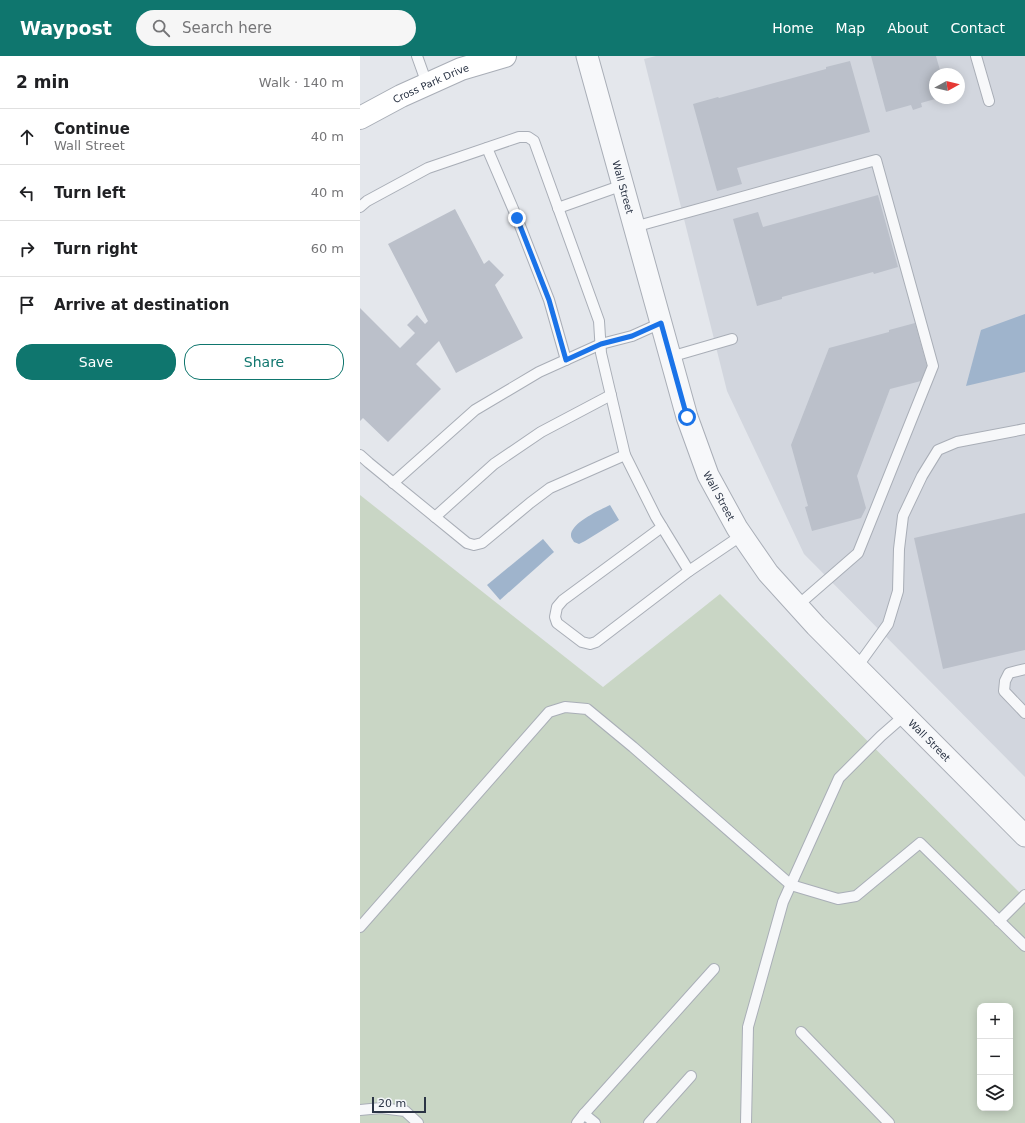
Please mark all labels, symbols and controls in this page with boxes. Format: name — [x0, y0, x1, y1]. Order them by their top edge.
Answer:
search box — [136, 10, 416, 46]
text: Waypost — [20, 17, 112, 39]
icon: search — [150, 17, 172, 39]
text: Search here — [182, 19, 272, 37]
text: Home — [772, 20, 814, 36]
text: Map — [836, 20, 865, 36]
text: About — [887, 20, 929, 36]
text: Contact — [951, 20, 1005, 36]
street label: Cross Park Drive — [391, 62, 470, 105]
north arrow — [929, 68, 965, 104]
text: 2 min — [16, 72, 69, 92]
text: Walk · 140 m — [259, 75, 344, 90]
text: Continue — [54, 120, 130, 138]
icon: ahead — [16, 126, 38, 148]
text: 40 m — [311, 129, 344, 144]
text: Wall Street — [54, 138, 125, 153]
street label: Wall Street — [610, 159, 635, 215]
icon: left — [16, 182, 38, 204]
text: Turn left — [54, 184, 126, 202]
text: 40 m — [311, 185, 344, 200]
route end — [508, 209, 526, 227]
icon: right — [16, 238, 38, 260]
text: Turn right — [54, 240, 138, 258]
text: 60 m — [311, 241, 344, 256]
icon: arrive — [16, 294, 38, 316]
text: Arrive at destination — [54, 296, 229, 314]
button: Save — [16, 344, 176, 380]
button: Share — [184, 344, 344, 380]
route start — [678, 408, 696, 426]
street label: Wall Street — [701, 469, 737, 523]
street label: Wall Street — [906, 717, 953, 764]
map controls — [977, 1003, 1013, 1111]
button: + — [977, 1003, 1013, 1039]
button: − — [977, 1039, 1013, 1075]
button: layers — [977, 1075, 1013, 1111]
scale bar — [372, 1095, 426, 1114]
text: 20 m — [378, 1097, 406, 1110]

